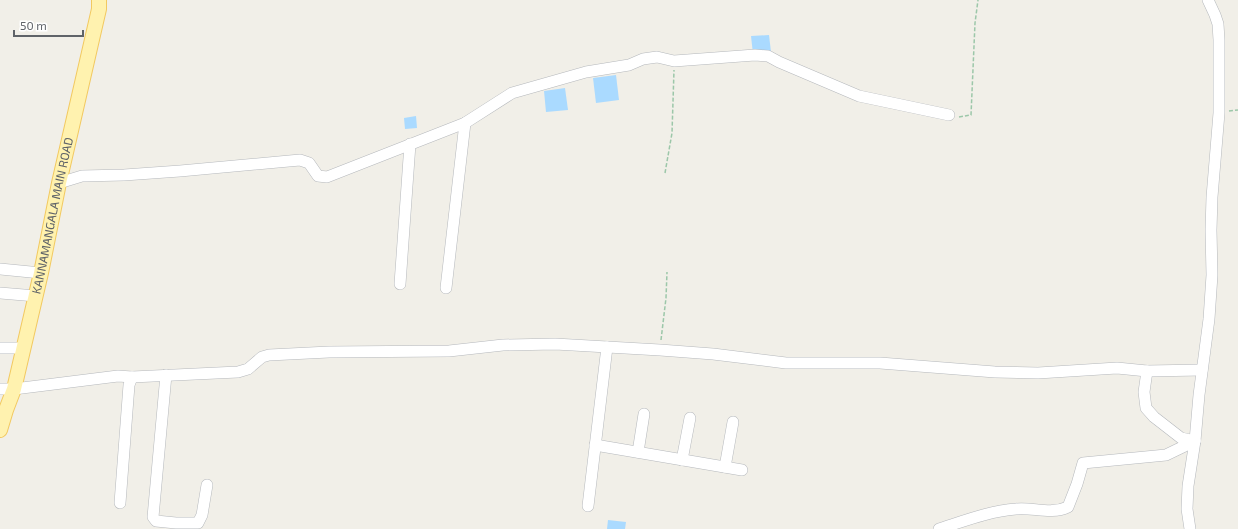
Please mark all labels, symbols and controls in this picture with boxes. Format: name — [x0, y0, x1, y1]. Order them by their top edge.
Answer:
scale bar — [14, 12, 83, 38]
text: 50 m — [20, 18, 47, 32]
street label: KANNAMANGALA MAIN ROAD — [28, 136, 75, 295]

